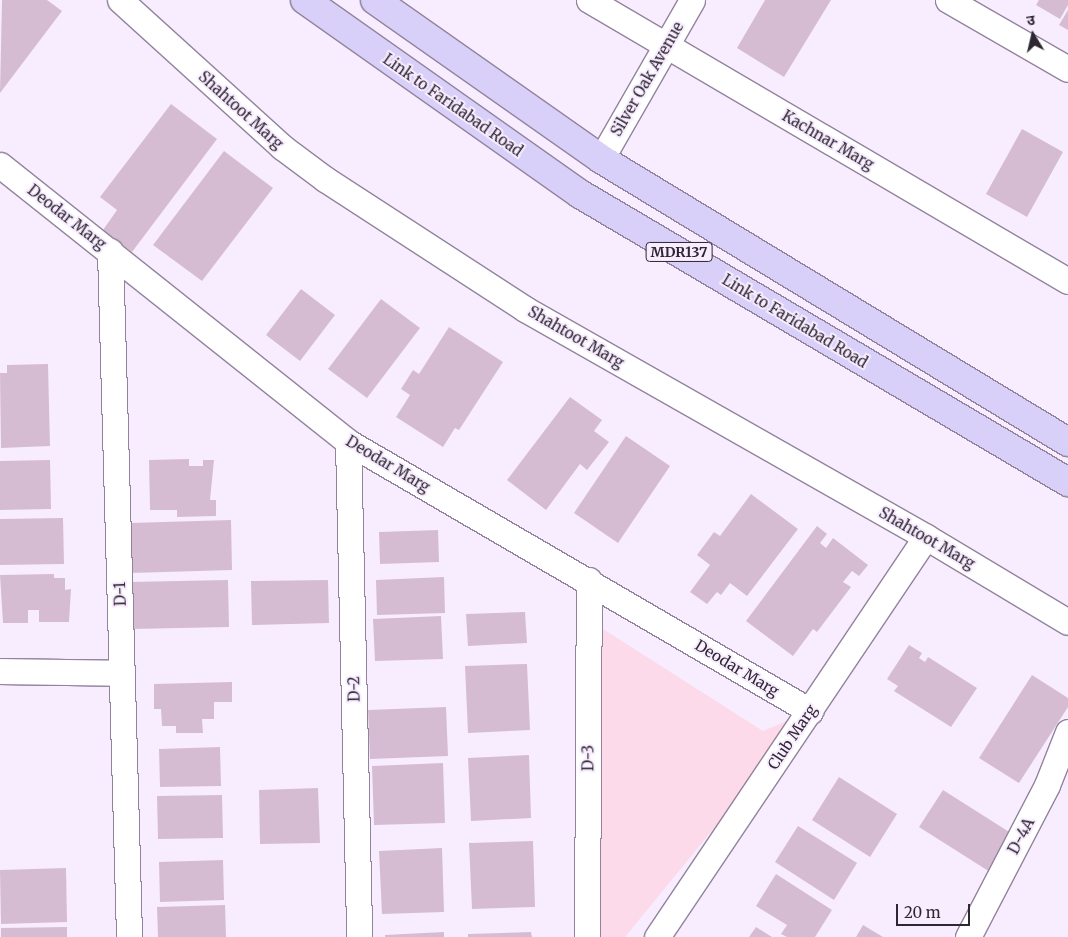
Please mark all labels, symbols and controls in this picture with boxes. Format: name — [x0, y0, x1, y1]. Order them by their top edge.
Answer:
north arrow — [1008, 10, 1058, 60]
text: उ — [1025, 11, 1036, 30]
street label: Silver Oak Avenue — [607, 19, 687, 139]
street label: Link to Faridabad Road — [380, 50, 526, 160]
street label: Shahtoot Marg — [195, 67, 287, 153]
street label: Kachnar Marg — [779, 107, 877, 173]
street label: Deodar Marg — [24, 181, 110, 253]
road number: MDR137 — [645, 240, 713, 264]
street label: Link to Faridabad Road — [719, 270, 871, 372]
street label: Shahtoot Marg — [525, 302, 627, 372]
street label: Deodar Marg — [343, 432, 433, 496]
street label: Shahtoot Marg — [876, 503, 978, 573]
street label: D-1 — [111, 582, 129, 606]
street label: Deodar Marg — [692, 636, 782, 700]
street label: D-2 — [345, 676, 363, 702]
street label: Club Marg — [764, 701, 820, 773]
street label: D-3 — [579, 745, 597, 771]
street label: D-4A — [1004, 815, 1038, 857]
scale bar — [898, 894, 972, 926]
text: 20 m — [904, 903, 941, 922]

